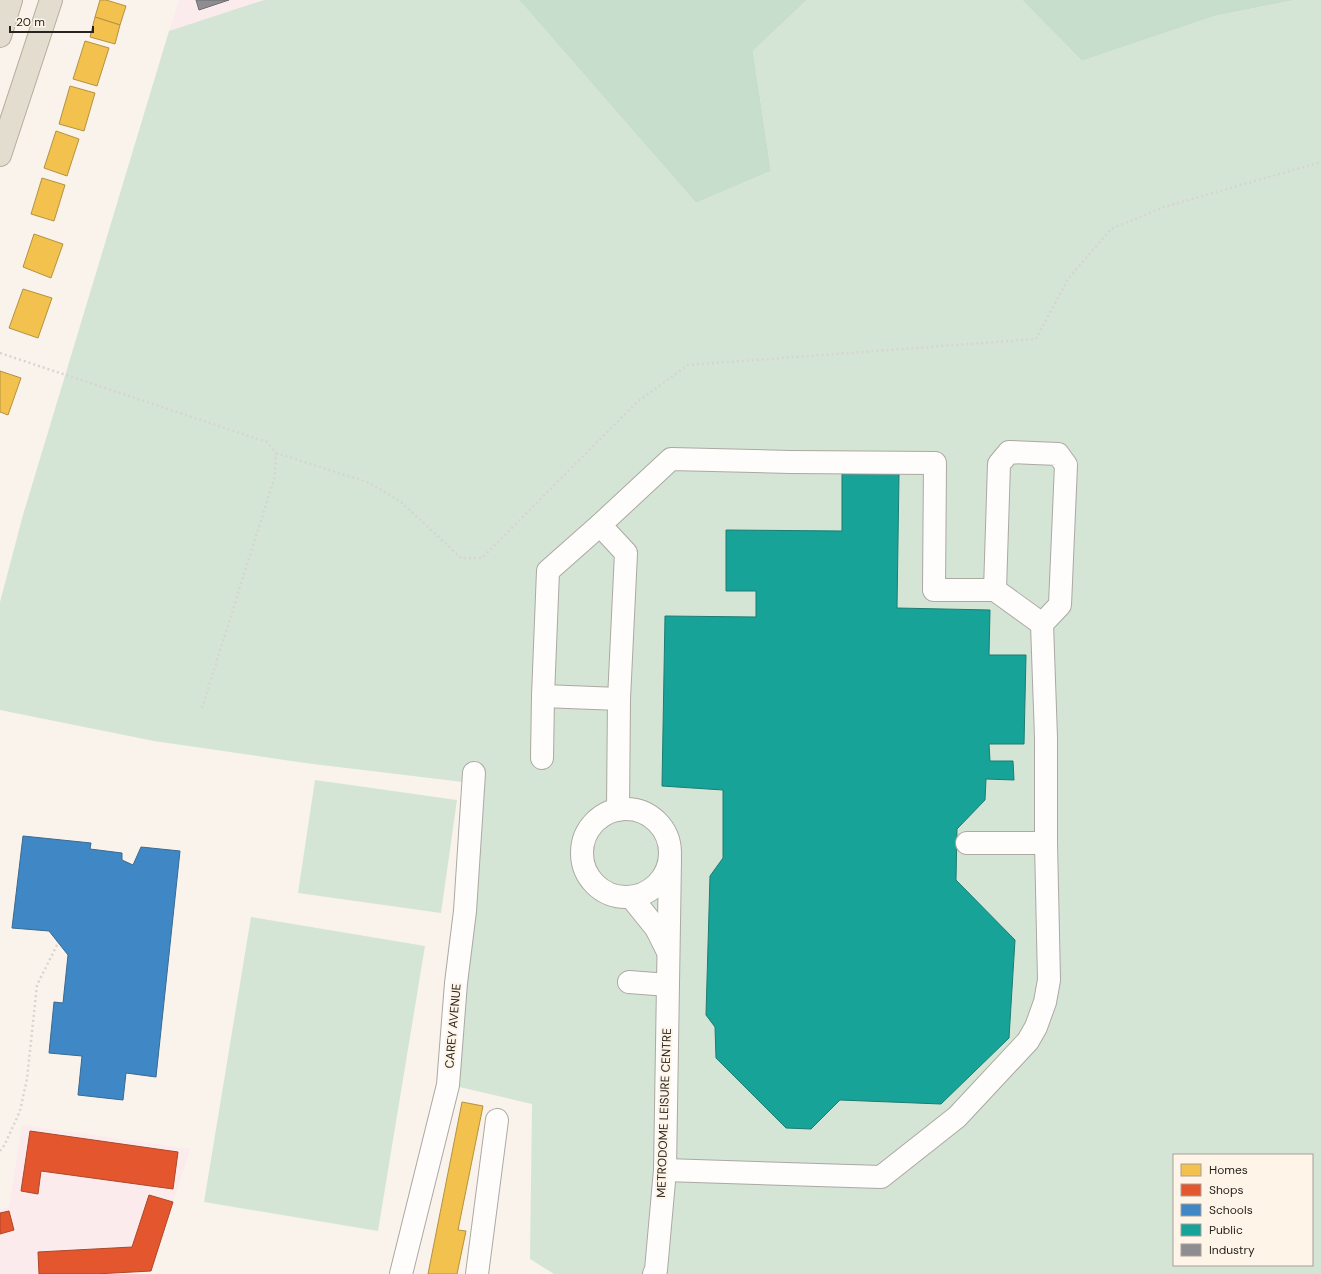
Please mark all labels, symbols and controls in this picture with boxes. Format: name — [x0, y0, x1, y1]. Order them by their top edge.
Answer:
scale bar — [10, 8, 93, 34]
text: 20 m — [16, 14, 45, 30]
street label: CAREY AVENUE — [441, 983, 465, 1069]
street label: METRODOME LEISURE CENTRE — [653, 1028, 675, 1198]
legend — [1173, 1154, 1313, 1266]
text: Homes — [1209, 1162, 1248, 1178]
text: Shops — [1209, 1182, 1244, 1198]
text: Schools — [1209, 1202, 1253, 1218]
text: Public — [1209, 1222, 1243, 1238]
text: Industry — [1209, 1242, 1255, 1258]

